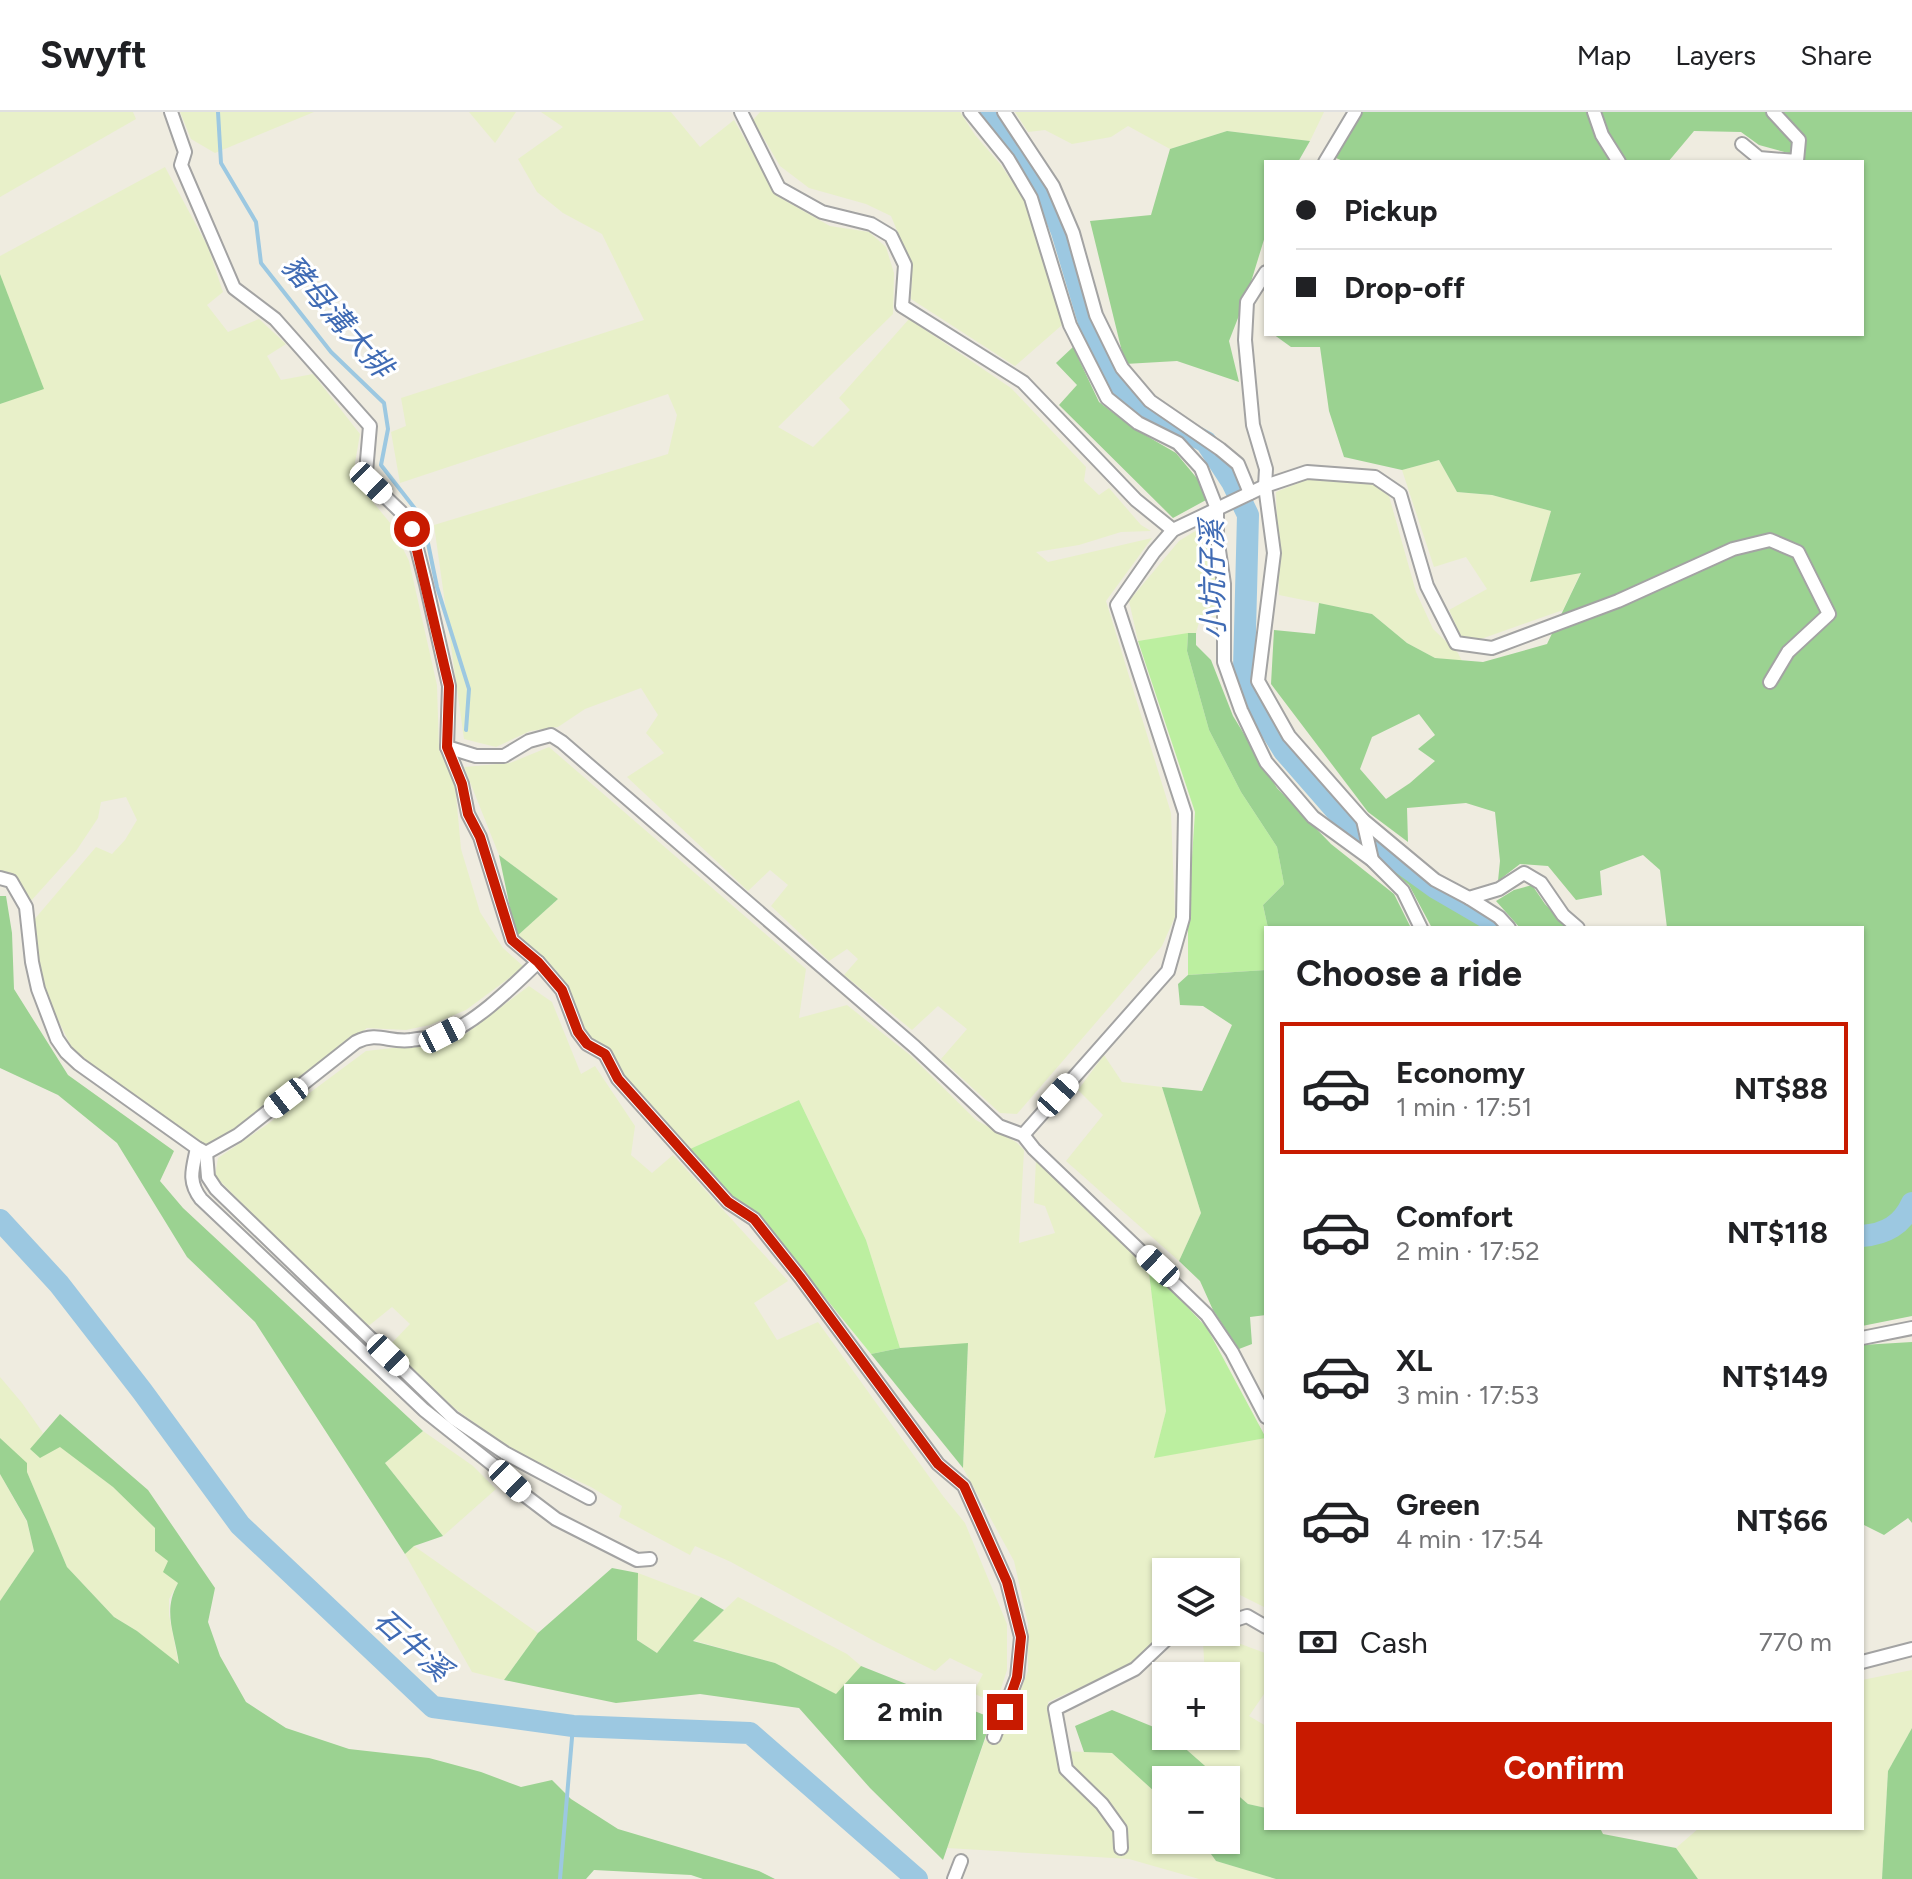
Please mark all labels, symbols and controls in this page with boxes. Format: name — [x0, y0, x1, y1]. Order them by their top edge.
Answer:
text: Swyft — [40, 32, 147, 78]
text: Map — [1577, 38, 1631, 72]
text: Layers — [1675, 38, 1756, 72]
text: Share — [1800, 38, 1872, 72]
text: Pickup — [1344, 192, 1438, 229]
water label: 豬母溝大排 — [274, 248, 403, 388]
text: Drop-off — [1344, 269, 1465, 306]
car — [345, 458, 397, 508]
route start — [394, 511, 430, 547]
water label: 小坑仔溪 — [1193, 516, 1232, 640]
text: Choose a ride — [1296, 952, 1522, 995]
car — [415, 1013, 469, 1057]
icon: car — [1300, 1052, 1372, 1124]
text: Economy — [1396, 1054, 1525, 1091]
car — [1033, 1069, 1083, 1121]
text: NT$88 — [1734, 1070, 1828, 1107]
car — [260, 1074, 312, 1122]
text: 1 min · 17:51 — [1396, 1091, 1532, 1123]
icon: car — [1300, 1196, 1372, 1268]
text: Comfort — [1396, 1198, 1514, 1235]
text: NT$118 — [1727, 1214, 1828, 1251]
text: 2 min · 17:52 — [1396, 1235, 1540, 1267]
car — [1132, 1241, 1184, 1291]
car — [362, 1330, 414, 1380]
icon: car — [1300, 1340, 1372, 1412]
text: XL — [1396, 1342, 1432, 1379]
text: NT$149 — [1722, 1358, 1828, 1395]
text: 3 min · 17:53 — [1396, 1379, 1539, 1411]
car — [484, 1456, 536, 1506]
icon: car — [1300, 1484, 1372, 1556]
text: Green — [1396, 1486, 1480, 1523]
text: NT$66 — [1736, 1502, 1828, 1539]
text: 4 min · 17:54 — [1396, 1523, 1543, 1555]
map controls — [1152, 1558, 1240, 1854]
button: layers — [1152, 1558, 1240, 1646]
water label: 石牛溪 — [367, 1601, 461, 1691]
icon: cash — [1296, 1620, 1340, 1664]
text: Cash — [1360, 1624, 1428, 1661]
text: 770 m — [1759, 1626, 1832, 1658]
button: + — [1152, 1662, 1240, 1750]
callout: 2 min — [845, 1684, 977, 1740]
route end — [987, 1694, 1023, 1730]
text: 2 min — [877, 1696, 943, 1728]
button: Confirm — [1296, 1722, 1832, 1814]
button: − — [1152, 1766, 1240, 1854]

